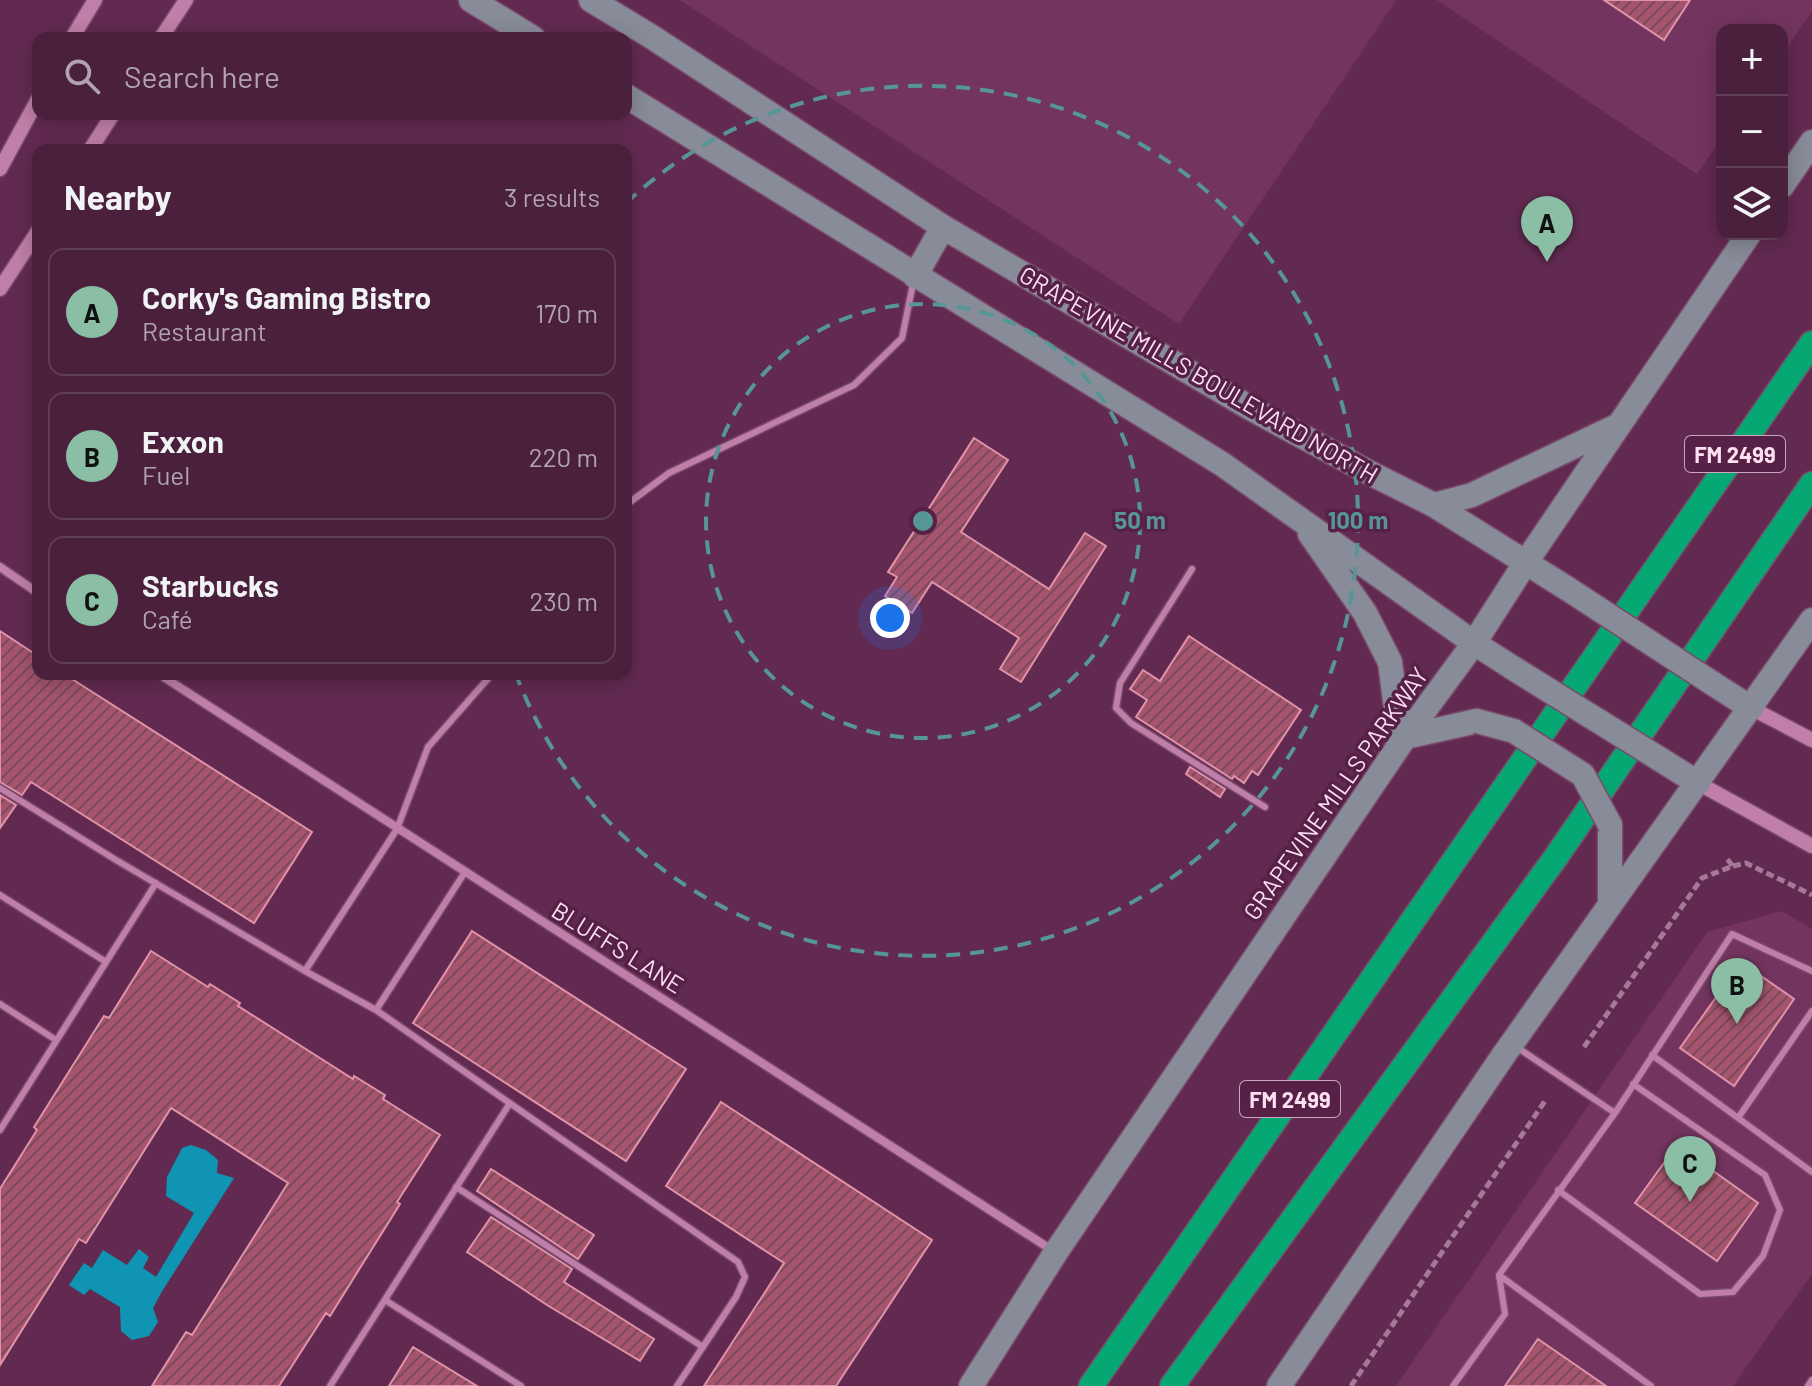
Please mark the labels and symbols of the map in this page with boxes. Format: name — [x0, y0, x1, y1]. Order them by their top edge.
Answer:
pin: A — [1521, 196, 1573, 262]
street label: GRAPEVINE MILLS BOULEVARD NORTH — [1015, 259, 1383, 489]
road number: FM 2499 — [1685, 436, 1785, 472]
text: 50 m — [1114, 505, 1166, 534]
text: 100 m — [1328, 505, 1388, 534]
centre of rings — [909, 507, 937, 535]
your location — [870, 598, 910, 638]
street label: GRAPEVINE MILLS PARKWAY — [1237, 661, 1433, 925]
street label: BLUFFS LANE — [547, 895, 689, 999]
pin: B — [1711, 958, 1763, 1024]
road number: FM 2499 — [1240, 1081, 1340, 1117]
pin: C — [1664, 1136, 1716, 1202]

